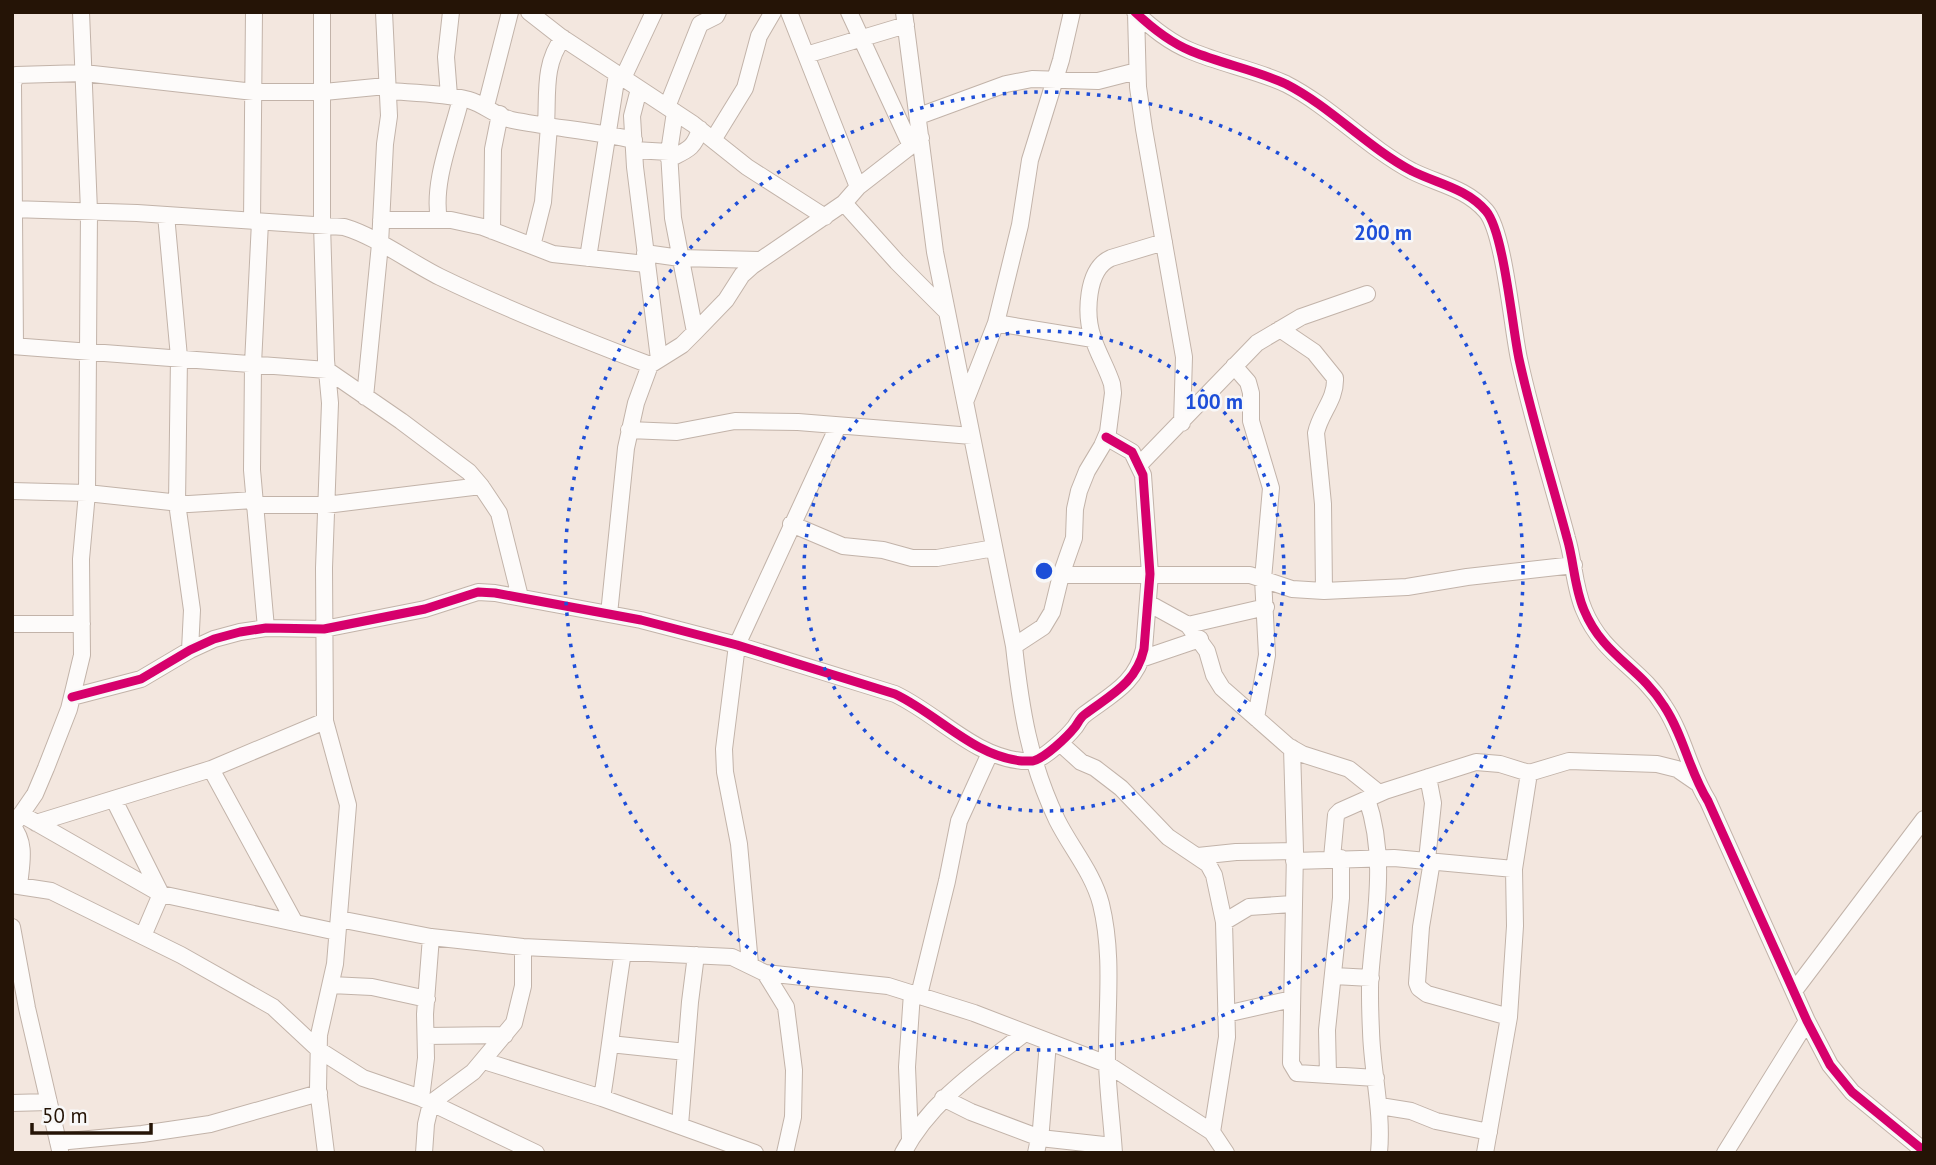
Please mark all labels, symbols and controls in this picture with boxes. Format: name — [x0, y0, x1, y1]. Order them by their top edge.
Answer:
text: 200 m — [1354, 219, 1412, 246]
text: 100 m — [1185, 388, 1243, 415]
centre of rings — [1032, 559, 1056, 583]
scale bar — [32, 1092, 150, 1136]
text: 50 m — [42, 1102, 88, 1129]

